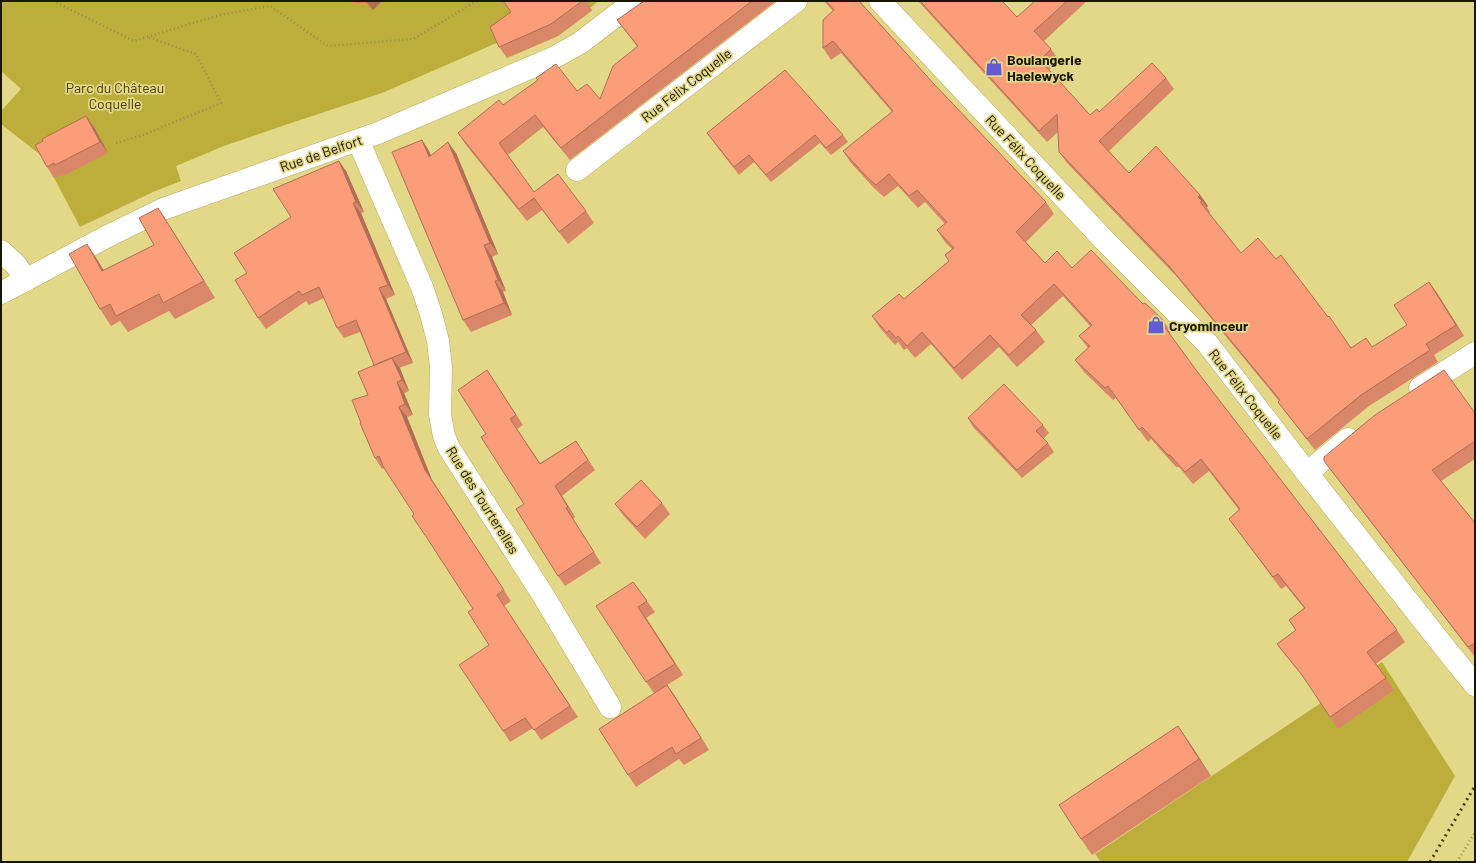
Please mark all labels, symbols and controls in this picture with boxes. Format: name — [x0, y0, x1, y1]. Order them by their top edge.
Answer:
street label: Rue Félix Coquelle — [637, 44, 735, 126]
place label: Boulangerie Haelewyck — [1007, 51, 1082, 84]
shop icon: Boulangerie Haelewyck — [984, 57, 1004, 77]
park label: Parc du Château Coquelle — [66, 79, 164, 112]
street label: Rue Félix Coquelle — [982, 111, 1070, 203]
street label: Rue de Belfort — [278, 131, 364, 175]
shop icon: Cryominceur — [1146, 315, 1166, 335]
place label: Cryominceur — [1169, 317, 1249, 334]
street label: Rue Félix Coquelle — [1205, 345, 1287, 443]
street label: Rue des Tourterelles — [443, 443, 523, 557]

